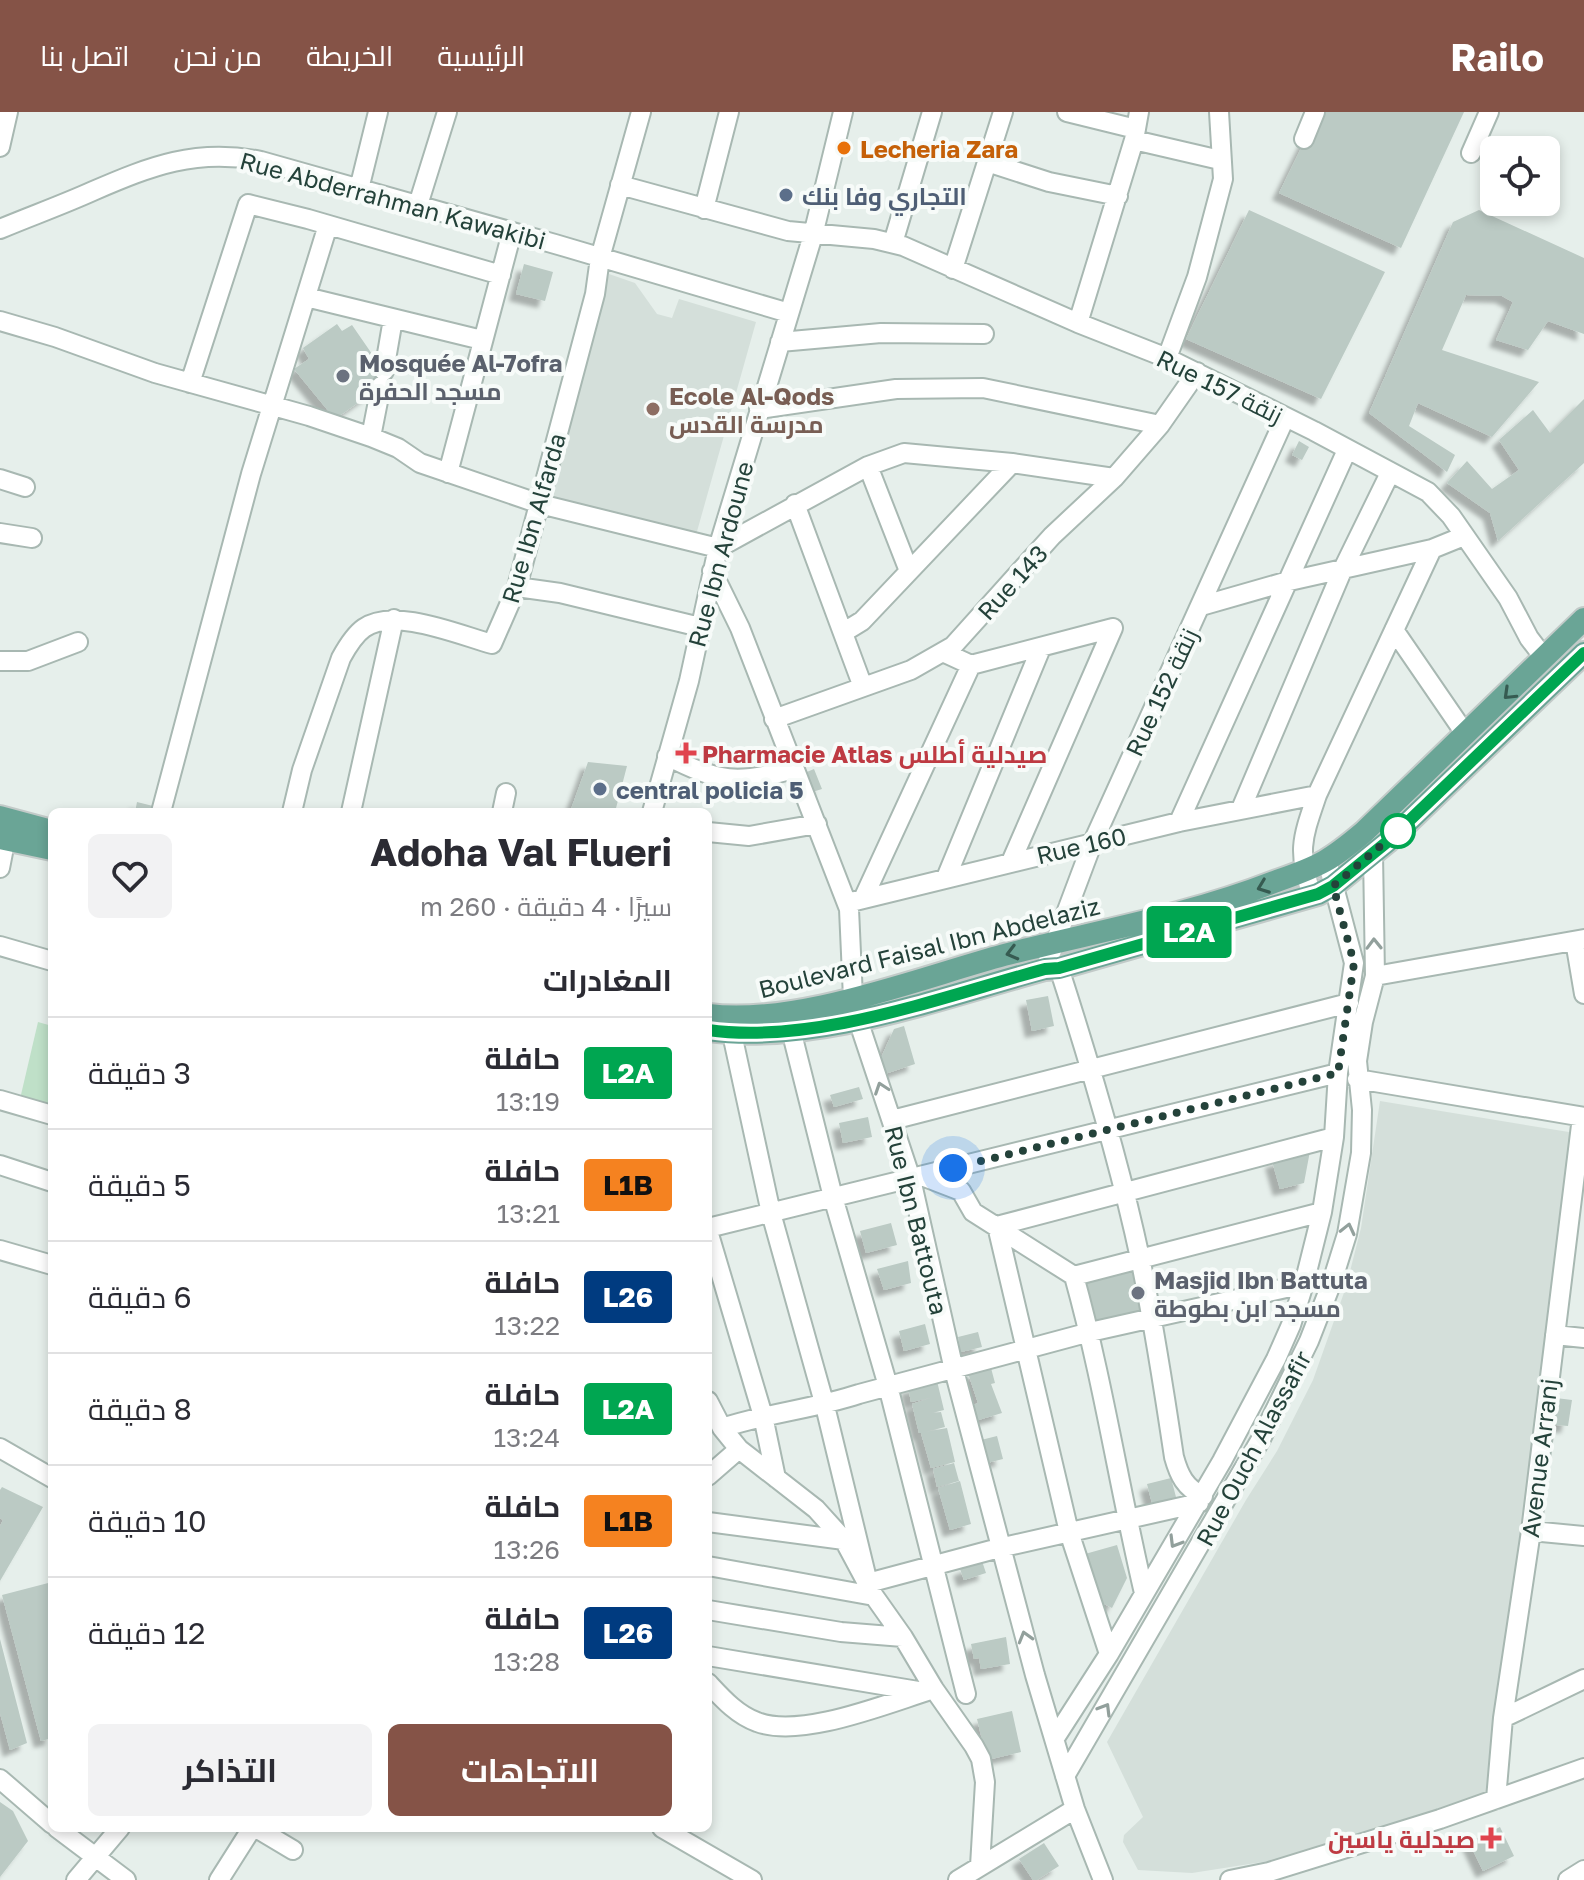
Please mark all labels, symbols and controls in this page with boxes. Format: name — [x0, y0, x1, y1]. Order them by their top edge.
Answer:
text: Railo — [1450, 34, 1544, 79]
text: اتصل بنا — [40, 39, 129, 72]
text: من نحن — [173, 39, 262, 72]
text: الخريطة — [306, 39, 393, 72]
text: الرئيسية — [437, 39, 525, 72]
place label: Lecheria Zara — [860, 134, 1018, 163]
map controls — [1480, 136, 1560, 216]
button: locate — [1480, 136, 1560, 216]
marker: Lecheria Zara — [835, 139, 853, 157]
street label: Rue Abderrahman Kawakibi — [237, 145, 549, 255]
place label: التجاري وفا بنك — [802, 181, 967, 216]
marker: التجاري وفا بنك — [777, 186, 795, 204]
street label: Rue 157 زنقة — [1152, 343, 1288, 429]
place label: Mosquée Al-7ofra مسجد الحفرة — [359, 348, 563, 406]
marker: Mosquée Al-7ofra مسجد الحفرة — [334, 367, 352, 385]
place label: Ecole Al-Qods مدرسة القدس — [669, 381, 834, 439]
marker: Ecole Al-Qods مدرسة القدس — [644, 400, 662, 418]
street label: Rue Ibn Alfarda — [495, 430, 571, 606]
street label: Rue Ibn Ardoune — [681, 458, 759, 650]
street label: Rue 143 — [971, 539, 1053, 625]
street label: Rue 152 زنقة — [1119, 623, 1203, 761]
one-way arrow — [1504, 685, 1518, 699]
place label: Pharmacie Atlas صيدلية أطلس — [702, 739, 1047, 769]
marker: Pharmacie Atlas صيدلية أطلس — [677, 744, 695, 762]
place label: central policia 5 — [616, 775, 804, 804]
marker: central policia 5 — [591, 780, 609, 798]
unlabelled marker — [1381, 814, 1415, 848]
street label: Rue 160 — [1033, 821, 1129, 869]
text: Adoha Val Flueri — [370, 829, 672, 874]
button: heart — [88, 834, 172, 918]
one-way arrow — [1257, 877, 1271, 894]
text: سيرًا · 4 دقيقة · 260 m — [420, 891, 672, 922]
street label: Boulevard Faisal Ibn Abdelaziz — [755, 891, 1103, 1003]
line badge: L2A — [1143, 906, 1235, 958]
text: L2A — [1163, 915, 1215, 948]
one-way arrow — [1366, 937, 1383, 950]
one-way arrow — [1005, 944, 1019, 961]
text: المغادرات — [543, 962, 672, 998]
text: حافلة — [485, 1040, 560, 1076]
text: 3 دقيقة — [88, 1055, 191, 1091]
text: L2A — [602, 1056, 654, 1089]
one-way arrow — [875, 1081, 891, 1095]
text: 13:19 — [496, 1086, 560, 1117]
street label: Rue Ibn Battouta — [879, 1122, 955, 1318]
your location — [933, 1148, 973, 1188]
text: حافلة — [485, 1152, 560, 1188]
text: 5 دقيقة — [88, 1167, 191, 1203]
text: L1B — [603, 1168, 653, 1201]
text: 13:21 — [497, 1198, 560, 1229]
one-way arrow — [1339, 1222, 1356, 1236]
text: حافلة — [485, 1264, 560, 1300]
place label: Masjid Ibn Battuta مسجد ابن بطوطة — [1154, 1265, 1368, 1323]
text: 6 دقيقة — [88, 1279, 192, 1315]
text: L26 — [603, 1280, 653, 1313]
marker: Masjid Ibn Battuta مسجد ابن بطوطة — [1129, 1284, 1147, 1302]
text: 13:22 — [494, 1310, 560, 1341]
street label: Rue Ouch Alassafir — [1189, 1345, 1317, 1551]
text: حافلة — [485, 1376, 560, 1412]
street label: Avenue Arranj — [1515, 1377, 1563, 1539]
text: 8 دقيقة — [88, 1391, 192, 1427]
text: L2A — [602, 1392, 654, 1425]
text: 13:24 — [493, 1422, 560, 1453]
text: حافلة — [485, 1488, 560, 1524]
text: 10 دقيقة — [88, 1503, 207, 1539]
text: L1B — [603, 1504, 653, 1537]
one-way arrow — [1169, 1533, 1185, 1548]
text: 13:26 — [494, 1534, 560, 1565]
text: حافلة — [485, 1600, 560, 1636]
text: 12 دقيقة — [88, 1615, 205, 1651]
text: L26 — [603, 1616, 653, 1649]
one-way arrow — [1017, 1630, 1034, 1644]
text: 13:28 — [493, 1646, 560, 1677]
one-way arrow — [1095, 1703, 1111, 1718]
button: التذاكر — [88, 1724, 372, 1816]
button: الاتجاهات — [388, 1724, 672, 1816]
place label: صيدلية ياسين — [1328, 1824, 1475, 1854]
marker: صيدلية ياسين — [1482, 1829, 1500, 1847]

